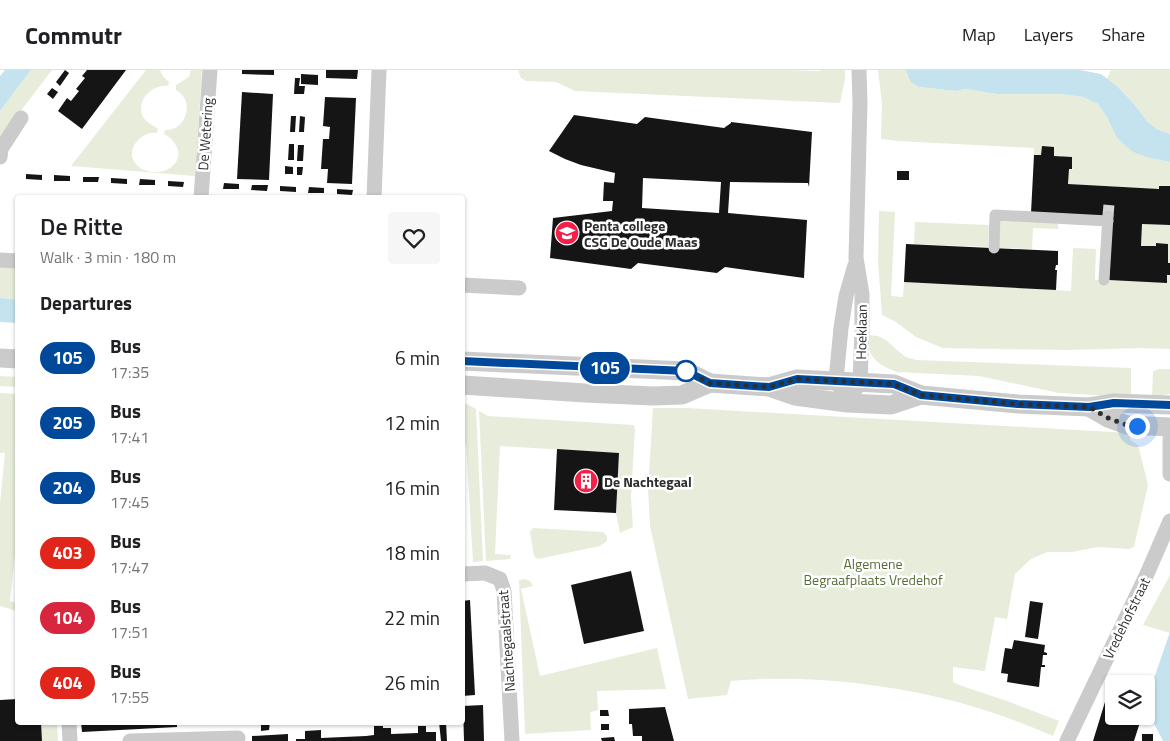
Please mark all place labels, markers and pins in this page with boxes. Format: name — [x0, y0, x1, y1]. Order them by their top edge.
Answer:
place label: Penta college CSG De Oude Maas — [584, 215, 698, 252]
school or university icon: Penta college CSG De Oude Maas — [554, 220, 580, 246]
unlabelled marker — [675, 360, 697, 382]
building icon: De Nachtegaal — [573, 468, 599, 494]
place label: De Nachtegaal — [604, 471, 692, 492]

